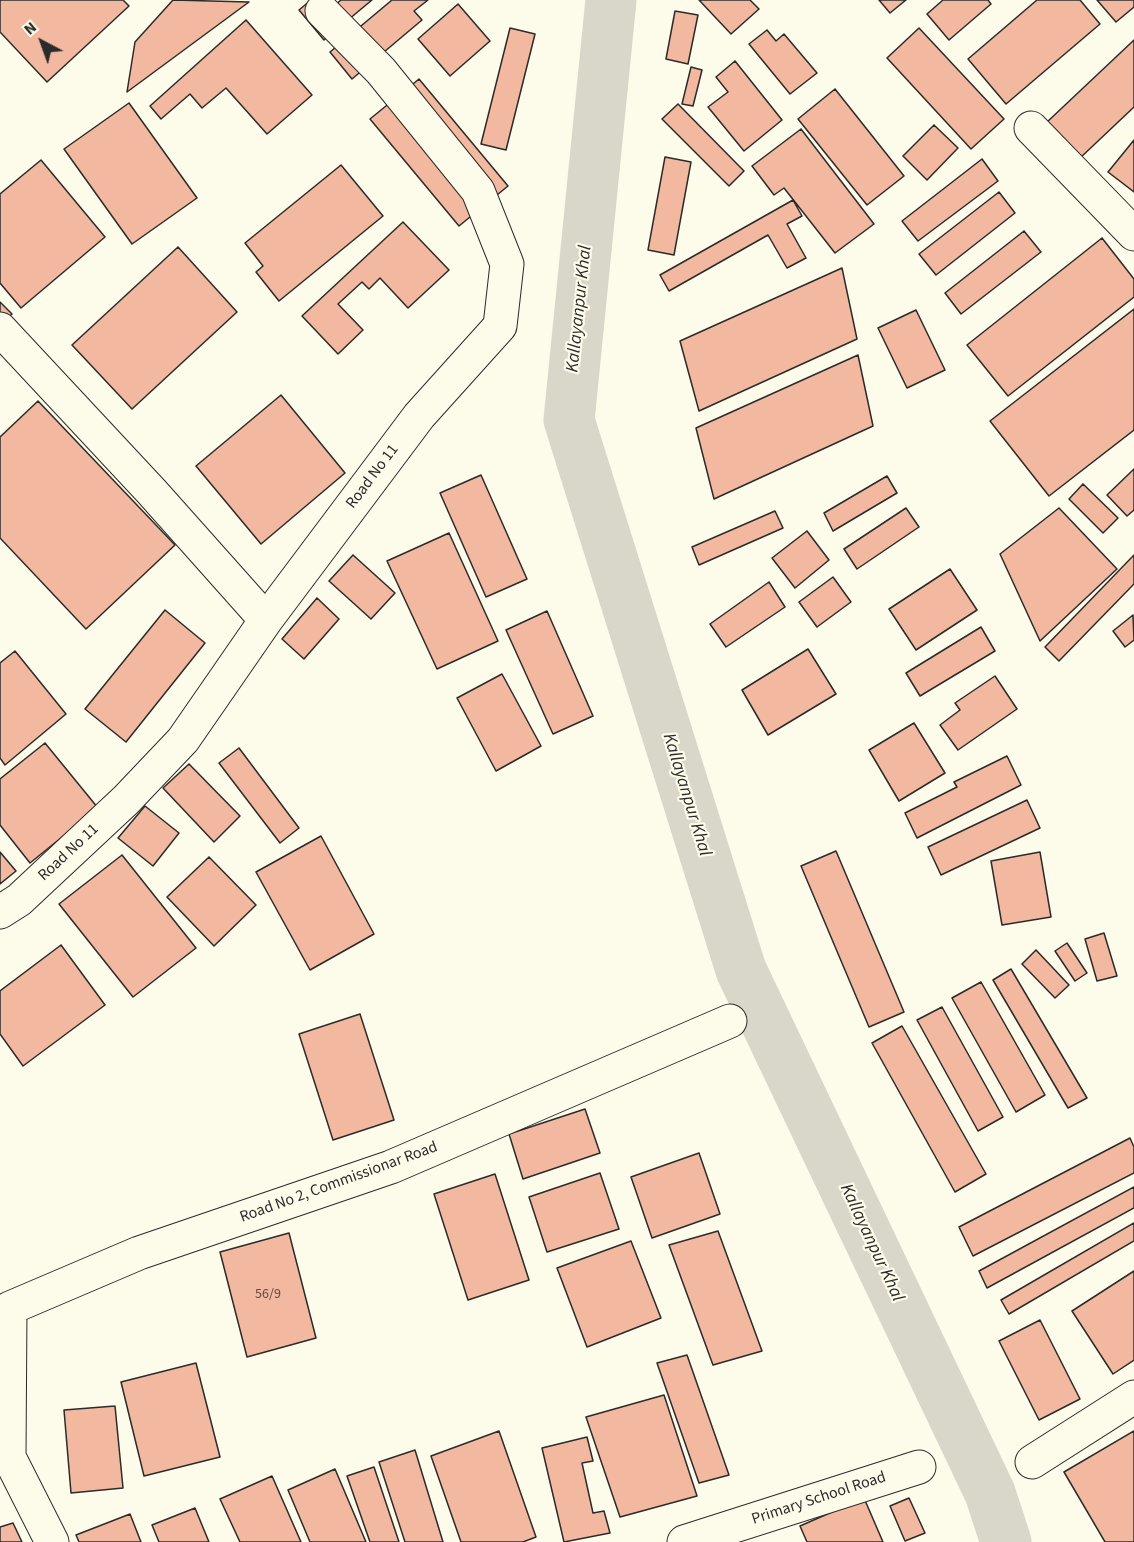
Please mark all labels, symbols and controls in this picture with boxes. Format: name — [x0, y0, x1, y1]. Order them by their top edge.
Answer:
north arrow — [12, 12, 72, 72]
text: N — [19, 17, 41, 40]
water label: Kallayanpur Khal — [563, 244, 597, 374]
street label: Road No 11 — [343, 441, 403, 513]
water label: Kallayanpur Khal — [657, 731, 715, 859]
street label: Road No 11 — [35, 820, 103, 886]
street label: Road No 2, Commissionar Road — [237, 1138, 441, 1228]
water label: Kallayanpur Khal — [834, 1181, 908, 1305]
house number: 56/9 — [255, 1287, 281, 1303]
street label: Primary School Road — [749, 1468, 889, 1530]

